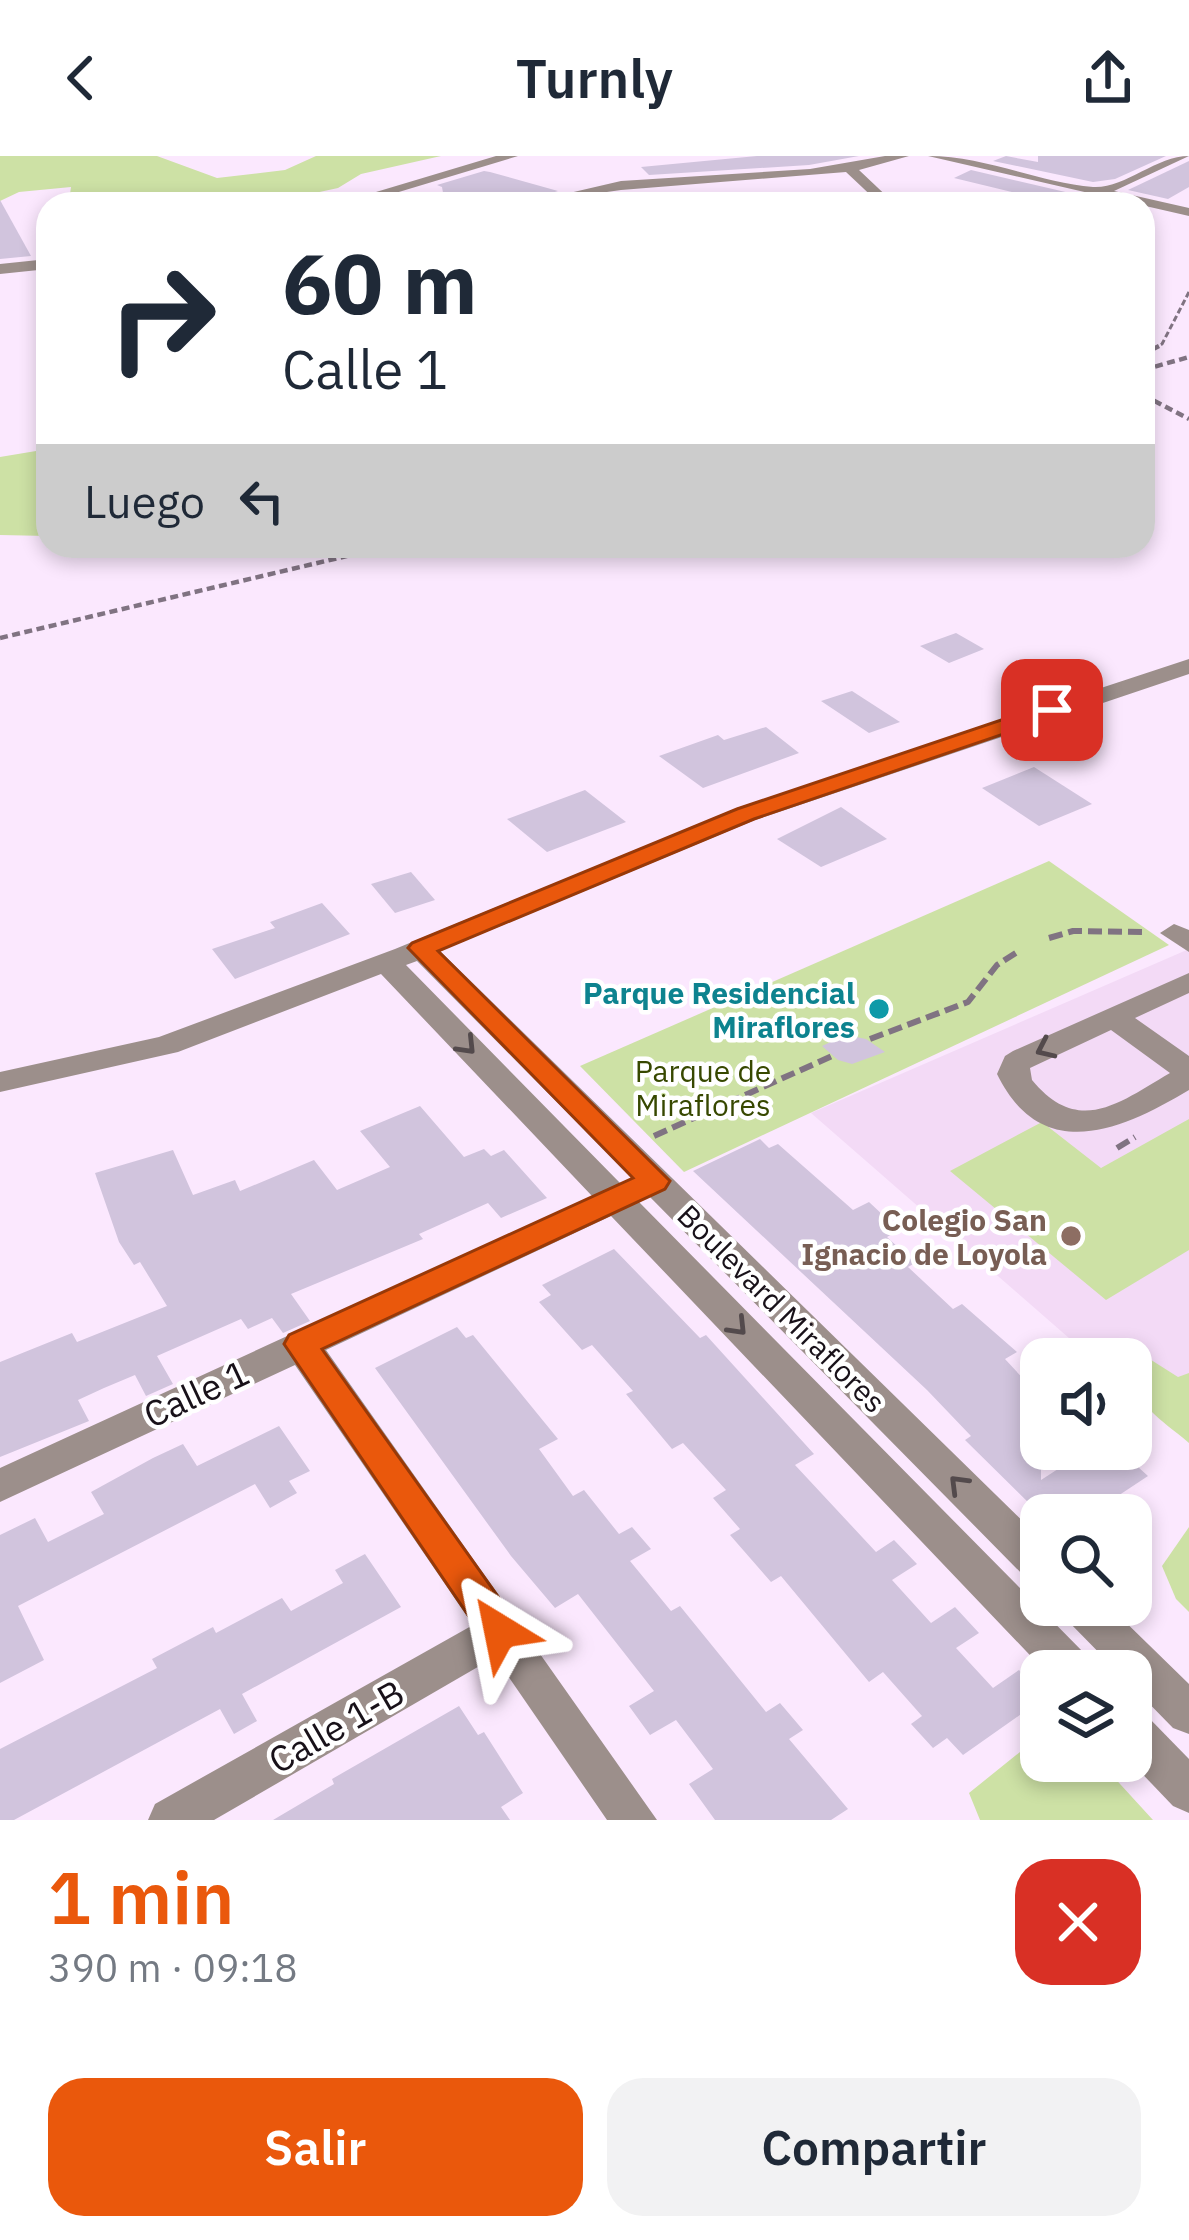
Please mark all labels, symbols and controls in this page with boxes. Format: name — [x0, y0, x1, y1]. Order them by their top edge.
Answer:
text: Turnly — [516, 43, 673, 113]
icon: back — [48, 45, 114, 111]
icon: share — [1075, 45, 1141, 111]
text: 60 m — [282, 228, 478, 337]
icon: right — [84, 240, 240, 396]
text: Calle 1 — [282, 334, 448, 404]
icon: left — [229, 468, 295, 534]
text: Luego — [84, 472, 205, 530]
pin — [1001, 659, 1103, 761]
icon: arrive — [1019, 677, 1085, 743]
place label: Parque Residencial Miraflores — [583, 973, 855, 1046]
marker: Parque Residencial Miraflores — [866, 996, 892, 1022]
one-way arrow — [453, 1032, 475, 1054]
one-way arrow — [1036, 1034, 1057, 1058]
park label: Parque de Miraflores — [635, 1051, 771, 1124]
street label: Boulevard Miraflores — [670, 1196, 894, 1420]
place label: Colegio San Ignacio de Loyola — [801, 1200, 1047, 1273]
marker: Colegio San Ignacio de Loyola — [1058, 1223, 1084, 1249]
one-way arrow — [724, 1313, 746, 1334]
map controls — [1020, 1338, 1152, 1782]
button: sound — [1020, 1338, 1152, 1470]
street label: Calle 1 — [136, 1348, 256, 1438]
one-way arrow — [950, 1476, 972, 1498]
button: search — [1020, 1494, 1152, 1626]
position arrow — [437, 1568, 563, 1694]
button: layers — [1020, 1650, 1152, 1782]
street label: Calle 1-B — [260, 1668, 412, 1784]
text: 1 min — [48, 1850, 234, 1944]
button: close — [1015, 1859, 1141, 1985]
text: 390 m · 09:18 — [48, 1942, 298, 1993]
button: Salir — [48, 2078, 583, 2216]
button: Compartir — [607, 2078, 1141, 2216]

